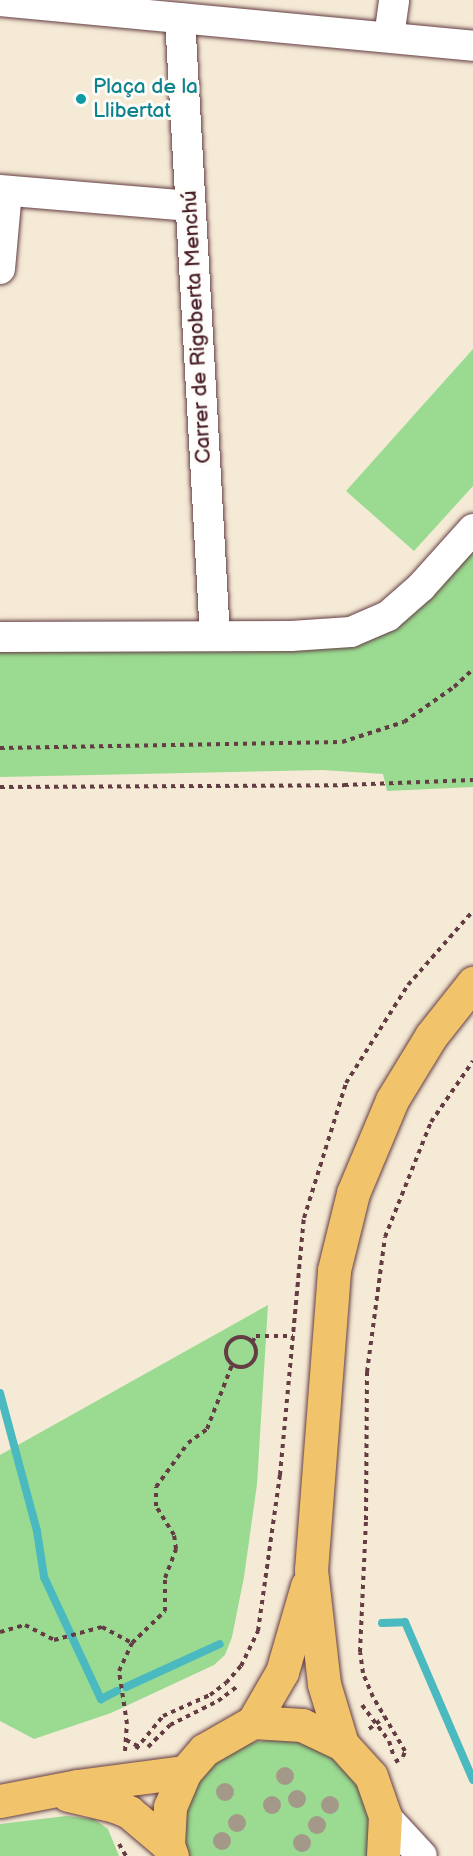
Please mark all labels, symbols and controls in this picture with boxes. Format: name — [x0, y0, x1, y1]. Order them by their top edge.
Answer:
place label: Plaça de la Llibertat — [93, 74, 198, 124]
marker: Plaça de la Llibertat — [74, 92, 88, 106]
street label: Carrer de Rigoberta Menchú — [177, 190, 217, 464]

